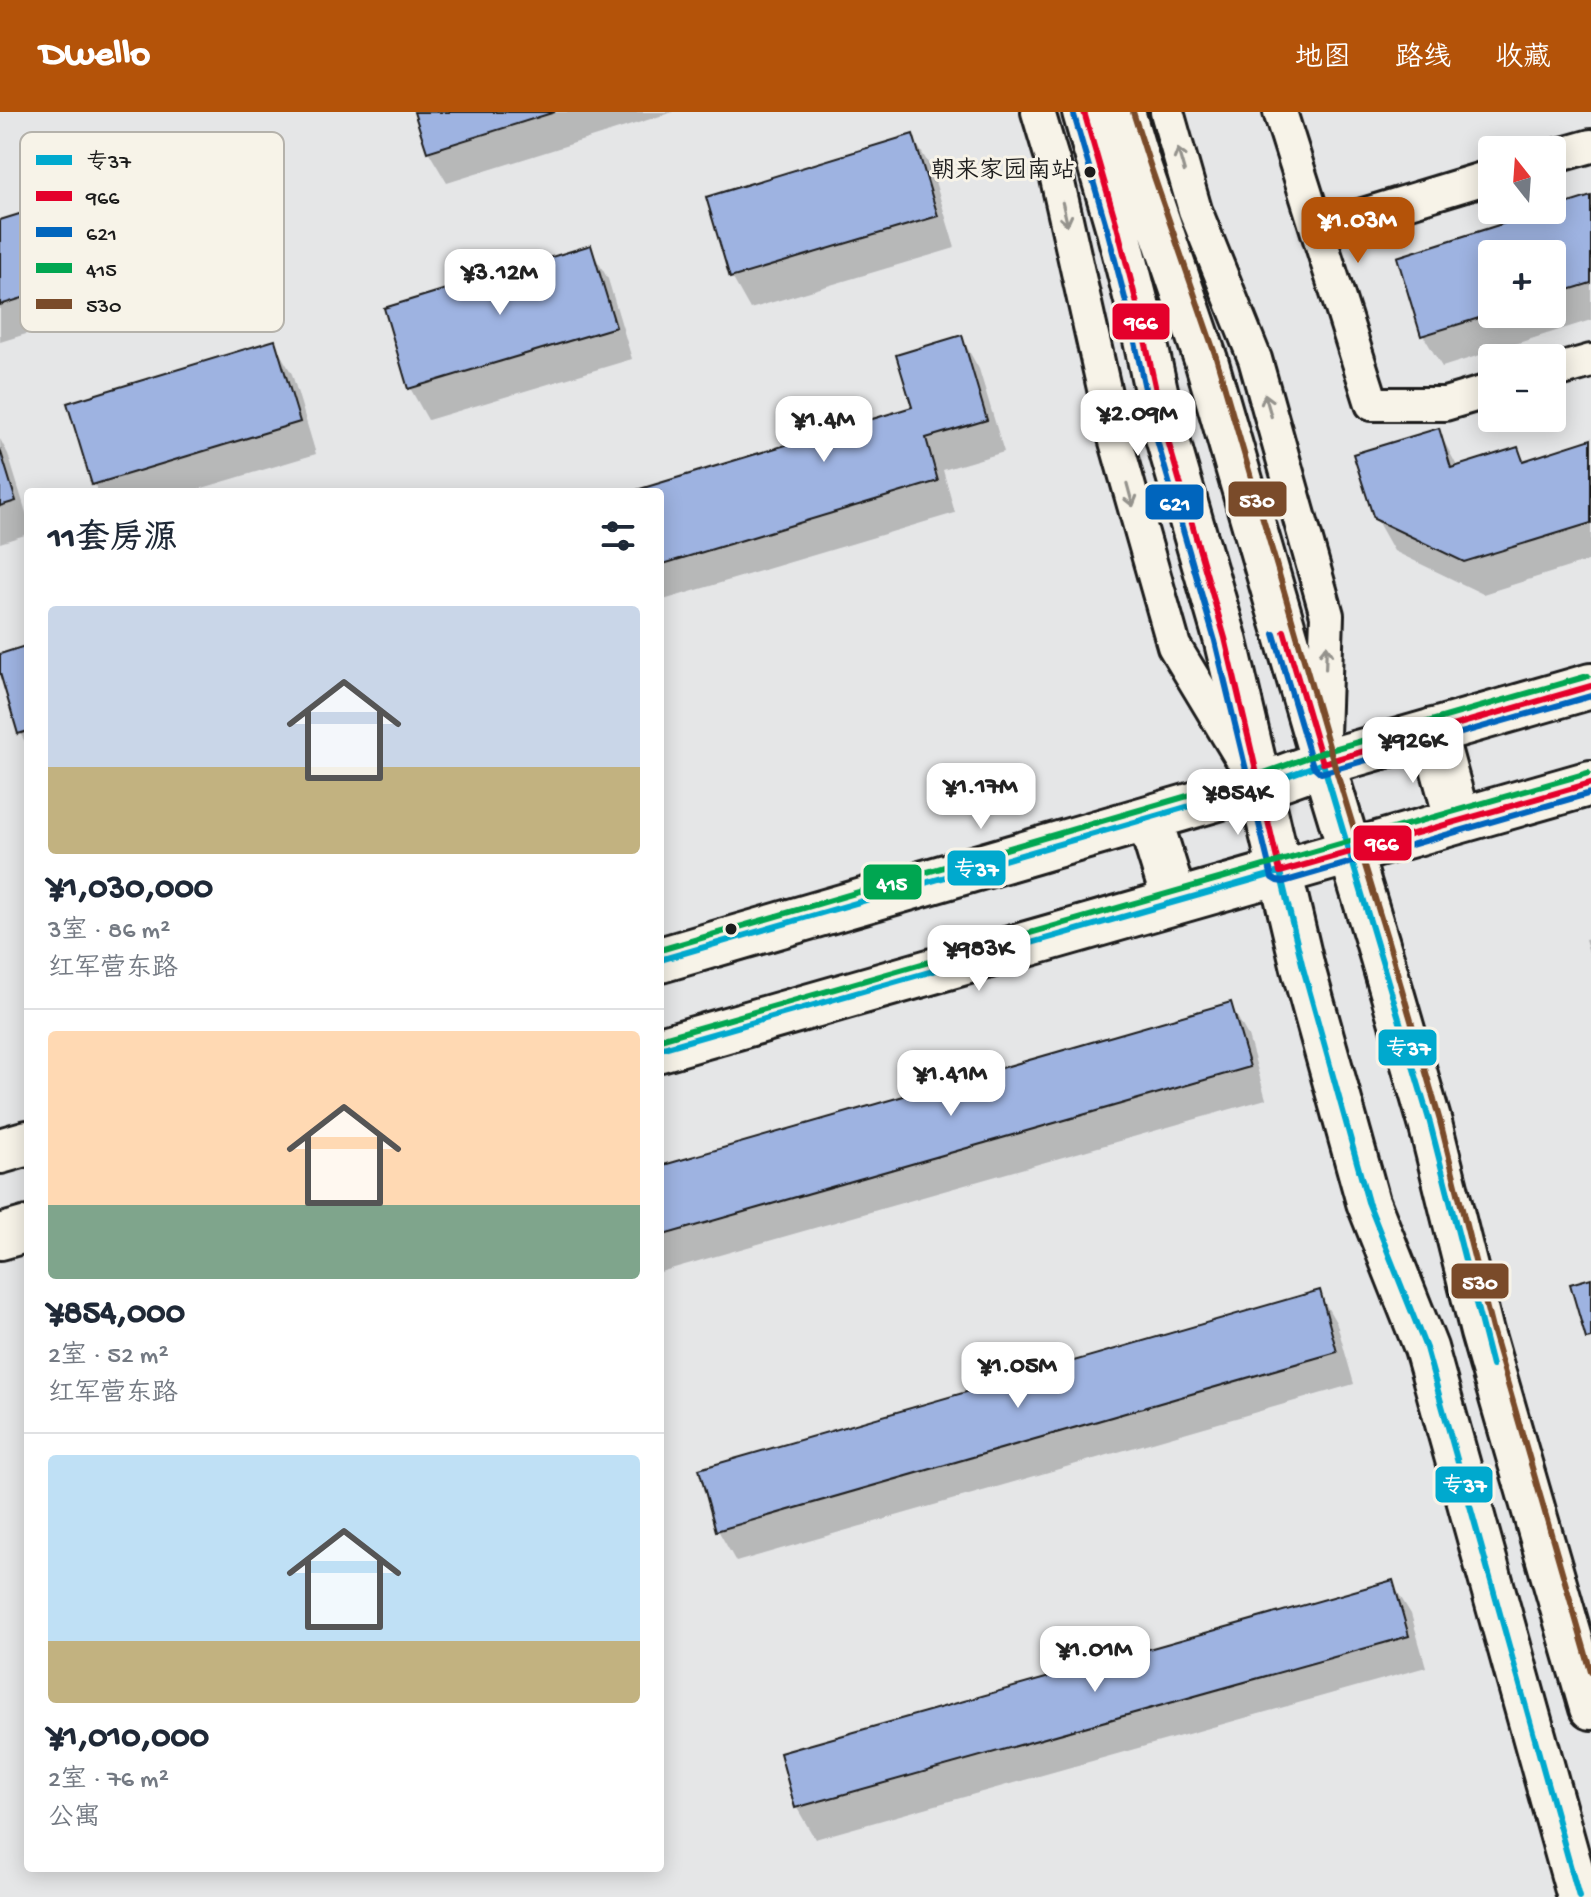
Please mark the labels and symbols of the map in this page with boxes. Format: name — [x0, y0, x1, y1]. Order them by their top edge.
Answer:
legend — [20, 132, 284, 332]
north arrow — [1478, 136, 1566, 224]
one-way arrow — [1173, 148, 1187, 173]
text: 专37 — [86, 149, 131, 177]
place label: 朝来家园南站 — [931, 157, 1075, 187]
marker: 朝来家园南站 — [1082, 164, 1098, 180]
text: 966 — [85, 187, 120, 213]
pin: ¥1.03M — [1293, 197, 1423, 265]
one-way arrow — [1058, 201, 1073, 227]
text: 621 — [86, 223, 117, 249]
pin: ¥3.12M — [435, 249, 565, 317]
text: 415 — [86, 259, 117, 285]
text: 530 — [86, 295, 121, 321]
line badge: 966 — [1111, 302, 1171, 341]
text: 966 — [1123, 312, 1159, 338]
pin: ¥2.09M — [1073, 390, 1203, 458]
one-way arrow — [1260, 392, 1275, 418]
pin: ¥1.4M — [768, 396, 880, 464]
line badge: 530 — [1227, 480, 1288, 518]
one-way arrow — [1124, 482, 1139, 507]
line badge: 621 — [1144, 483, 1205, 521]
text: 530 — [1239, 490, 1275, 516]
text: 621 — [1160, 493, 1190, 519]
one-way arrow — [1318, 644, 1333, 671]
pin: ¥926K — [1357, 717, 1469, 785]
pin: ¥1.17M — [916, 763, 1046, 831]
pin: ¥854K — [1182, 769, 1294, 837]
line badge: 966 — [1352, 824, 1413, 862]
text: 966 — [1364, 833, 1400, 859]
line badge: 专37 — [946, 849, 1007, 887]
text: 专37 — [954, 857, 1000, 885]
line badge: 415 — [862, 863, 923, 901]
text: 415 — [876, 873, 908, 899]
unlabelled marker — [723, 921, 739, 937]
pin: ¥983K — [923, 925, 1035, 993]
line badge: 专37 — [1377, 1028, 1438, 1067]
text: 专37 — [1386, 1036, 1432, 1064]
pin: ¥1.41M — [886, 1050, 1016, 1118]
line badge: 530 — [1450, 1262, 1510, 1300]
text: 530 — [1462, 1272, 1498, 1298]
pin: ¥1.05M — [953, 1342, 1083, 1410]
line badge: 专37 — [1434, 1465, 1494, 1504]
text: 专37 — [1442, 1473, 1488, 1501]
pin: ¥1.01M — [1030, 1626, 1160, 1694]

